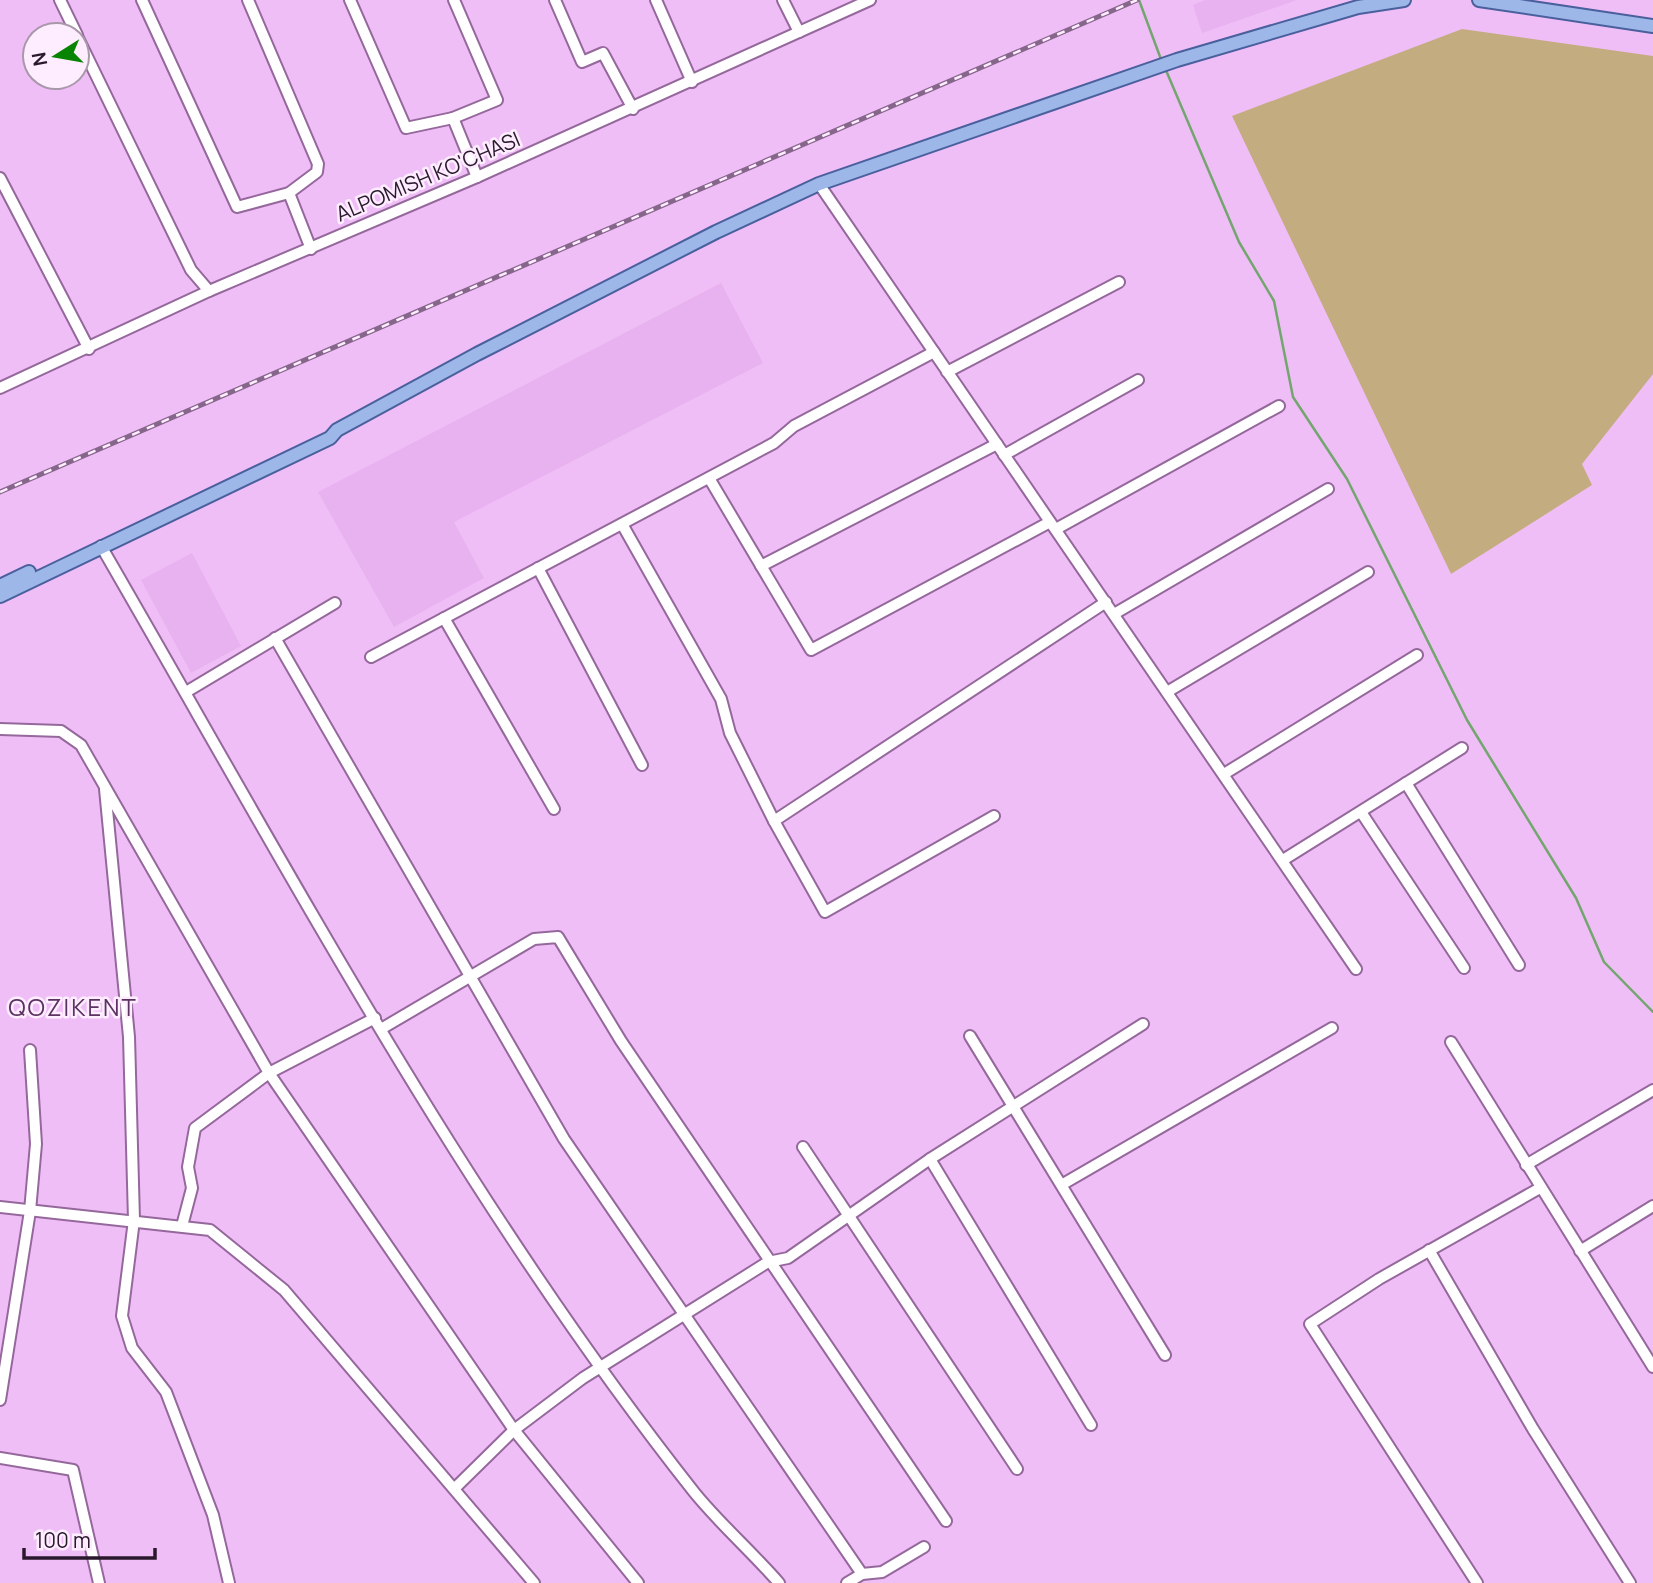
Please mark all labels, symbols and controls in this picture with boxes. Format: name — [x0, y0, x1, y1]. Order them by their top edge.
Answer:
north arrow — [21, 21, 91, 91]
text: N — [25, 50, 53, 68]
street label: ALPOMISH KO'CHASI — [331, 125, 524, 228]
district label: QOZIKENT — [8, 990, 138, 1023]
scale bar — [24, 1516, 156, 1560]
text: 100 m — [35, 1526, 91, 1554]

